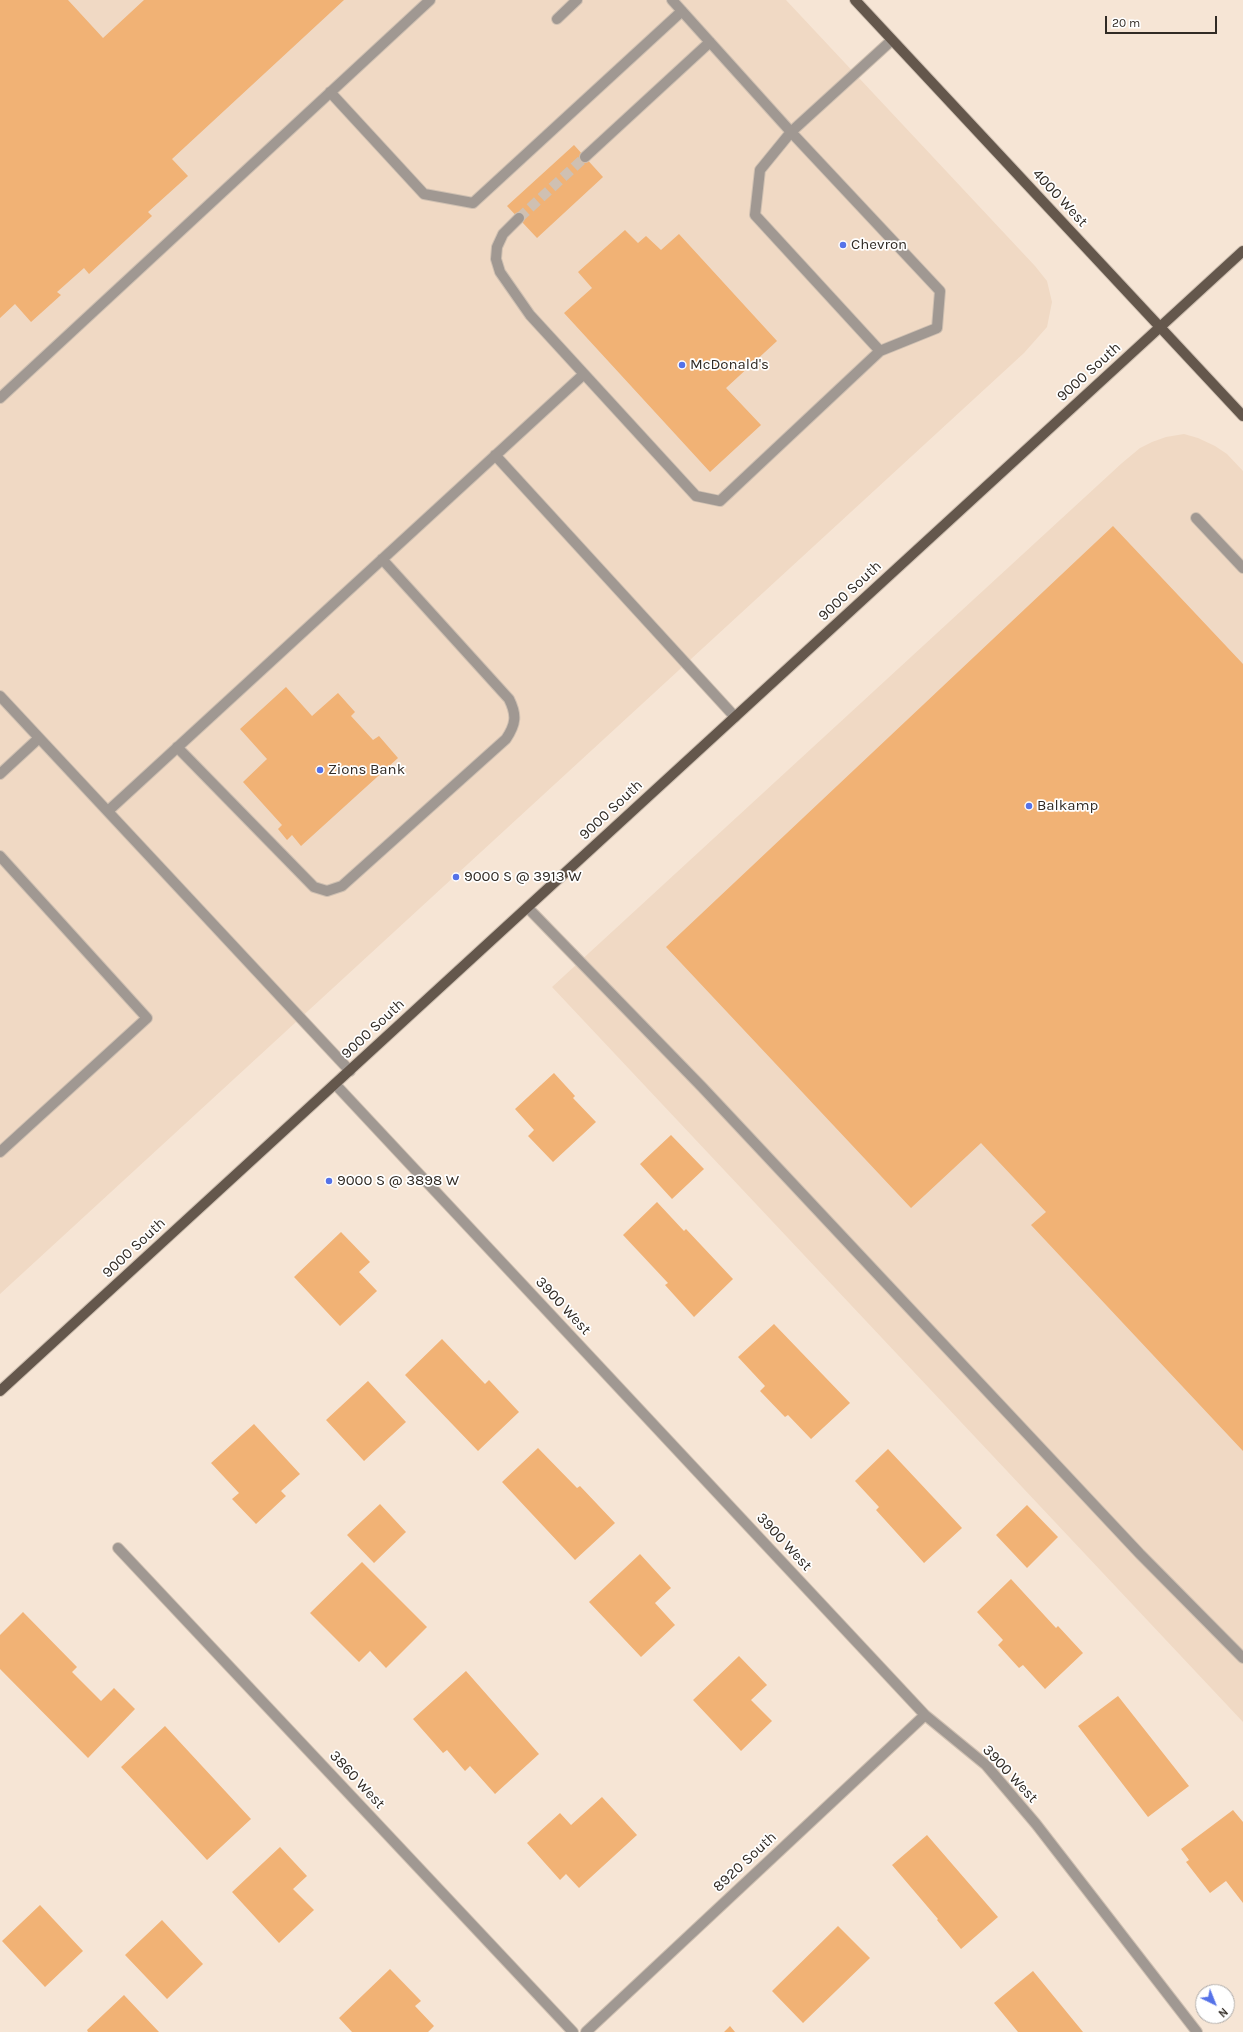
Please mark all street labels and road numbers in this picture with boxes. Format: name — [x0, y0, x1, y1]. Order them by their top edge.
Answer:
street label: 4000 West — [1029, 165, 1091, 231]
street label: 9000 South — [1053, 339, 1125, 405]
street label: 9000 South — [815, 557, 885, 625]
street label: 9000 South — [576, 776, 646, 844]
street label: 9000 South — [338, 995, 408, 1063]
street label: 9000 South — [99, 1214, 169, 1282]
street label: 3900 West — [531, 1273, 595, 1339]
street label: 3900 West — [752, 1509, 816, 1575]
street label: 3900 West — [978, 1741, 1042, 1807]
street label: 3860 West — [325, 1747, 389, 1813]
street label: 8920 South — [710, 1828, 780, 1896]

